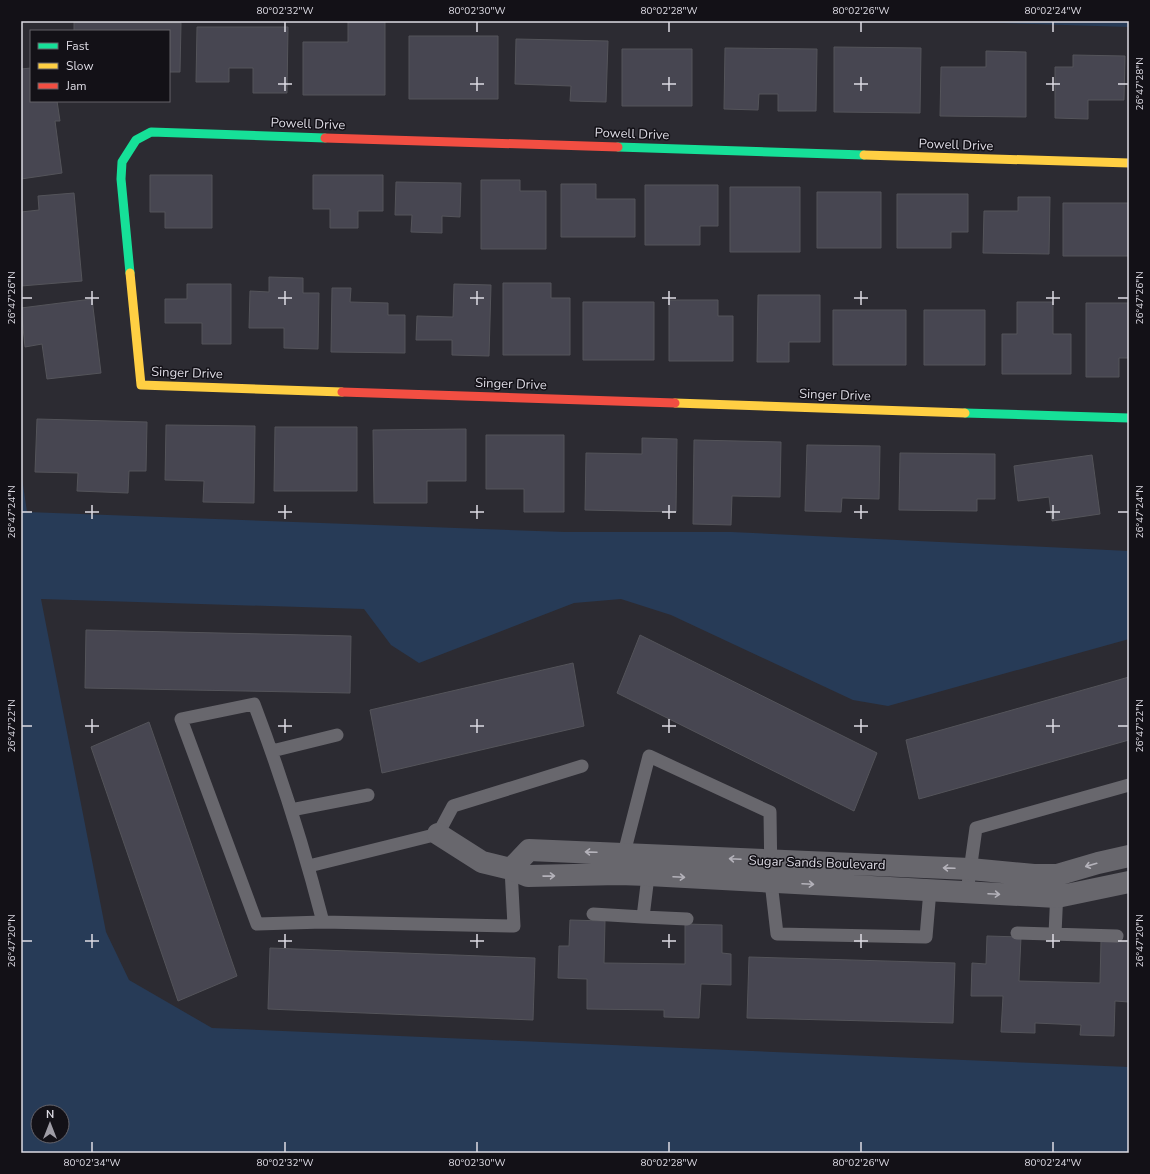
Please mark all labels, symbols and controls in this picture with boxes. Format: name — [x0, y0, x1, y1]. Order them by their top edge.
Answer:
text: 80°02'32"W — [257, 4, 313, 18]
text: 80°02'30"W — [449, 4, 505, 18]
text: 80°02'28"W — [641, 4, 697, 18]
text: 80°02'26"W — [833, 4, 889, 18]
text: 80°02'24"W — [1025, 4, 1081, 18]
legend — [30, 30, 170, 102]
text: Fast — [66, 38, 89, 54]
text: 26°47'28"N — [1133, 57, 1147, 111]
text: Slow — [66, 58, 94, 74]
text: Jam — [65, 78, 87, 94]
street label: Powell Drive — [270, 114, 346, 134]
street label: Powell Drive — [594, 124, 670, 144]
street label: Powell Drive — [918, 135, 994, 155]
text: 26°47'26"N — [5, 271, 19, 325]
text: 26°47'26"N — [1133, 271, 1147, 325]
street label: Singer Drive — [151, 363, 223, 383]
street label: Singer Drive — [475, 374, 547, 394]
street label: Singer Drive — [799, 385, 871, 405]
text: 26°47'24"N — [5, 485, 19, 539]
text: 26°47'24"N — [1133, 485, 1147, 539]
text: 26°47'22"N — [5, 699, 19, 753]
text: 26°47'22"N — [1133, 699, 1147, 753]
one-way arrow — [585, 848, 598, 856]
street label: Sugar Sands Boulevard — [748, 852, 886, 874]
one-way arrow — [729, 856, 742, 863]
one-way arrow — [1085, 862, 1098, 869]
one-way arrow — [943, 864, 956, 872]
one-way arrow — [542, 872, 555, 879]
one-way arrow — [672, 873, 685, 880]
one-way arrow — [801, 880, 814, 887]
one-way arrow — [987, 890, 1000, 897]
text: 26°47'20"N — [5, 914, 19, 968]
text: 26°47'20"N — [1133, 914, 1147, 968]
north arrow — [30, 1104, 70, 1144]
text: N — [46, 1107, 54, 1122]
text: 80°02'34"W — [64, 1156, 120, 1170]
text: 80°02'32"W — [257, 1156, 313, 1170]
text: 80°02'30"W — [449, 1156, 505, 1170]
text: 80°02'28"W — [641, 1156, 697, 1170]
text: 80°02'26"W — [833, 1156, 889, 1170]
text: 80°02'24"W — [1025, 1156, 1081, 1170]

